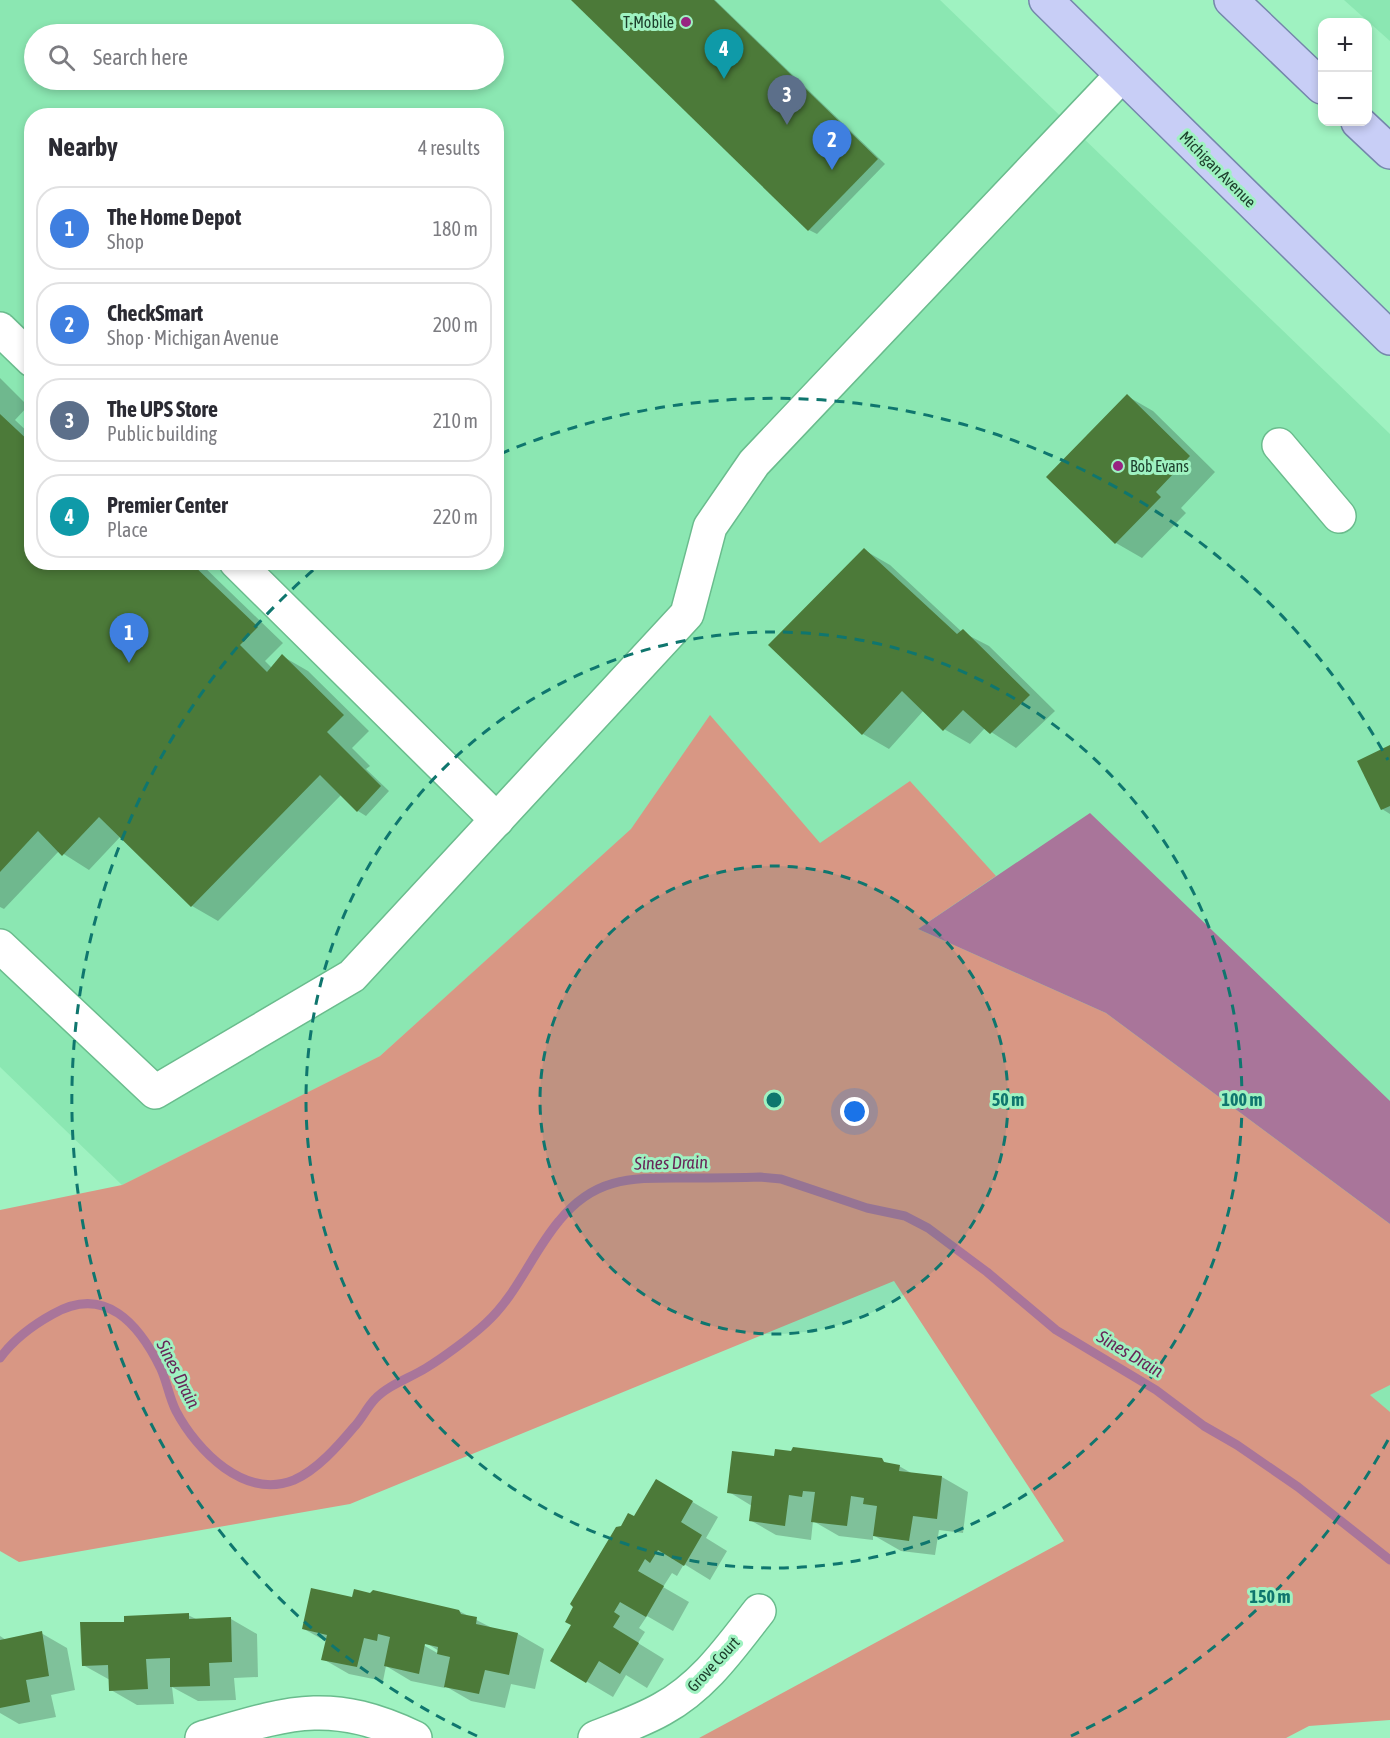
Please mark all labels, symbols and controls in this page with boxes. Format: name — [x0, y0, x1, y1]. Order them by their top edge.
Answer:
place label: T-Mobile — [623, 13, 674, 31]
marker: T-Mobile — [679, 15, 693, 29]
map controls — [1318, 18, 1372, 126]
button: + — [1318, 18, 1372, 72]
search box — [24, 24, 504, 90]
pin: 4 — [704, 29, 744, 79]
icon: search — [45, 41, 78, 74]
text: Search here — [93, 44, 188, 70]
button: − — [1318, 72, 1372, 126]
pin: 3 — [768, 76, 806, 125]
pin: 2 — [812, 120, 852, 170]
street label: Michigan Avenue — [1176, 127, 1260, 211]
text: Nearby — [48, 132, 118, 162]
text: 4 results — [418, 136, 480, 159]
text: The Home Depot — [107, 204, 241, 230]
text: 1 — [65, 217, 74, 240]
text: 180 m — [433, 217, 478, 240]
text: Shop — [107, 230, 144, 253]
text: CheckSmart — [107, 300, 203, 326]
text: 2 — [65, 313, 74, 336]
text: 200 m — [433, 313, 478, 336]
text: Shop · Michigan Avenue — [107, 326, 279, 349]
text: The UPS Store — [107, 396, 218, 422]
text: 3 — [65, 409, 74, 432]
text: 210 m — [433, 409, 478, 432]
text: Public building — [107, 422, 217, 445]
place label: Bob Evans — [1130, 457, 1189, 475]
marker: Bob Evans — [1111, 459, 1125, 473]
text: Premier Center — [107, 492, 228, 518]
text: 4 — [65, 505, 74, 528]
text: 220 m — [433, 505, 478, 528]
text: Place — [107, 518, 148, 541]
pin: 1 — [110, 614, 148, 663]
text: 50 m — [992, 1089, 1024, 1110]
text: 100 m — [1222, 1089, 1262, 1110]
centre of rings — [764, 1090, 784, 1110]
your location — [840, 1097, 869, 1126]
water label: Sines Drain — [633, 1151, 708, 1174]
water label: Sines Drain — [1092, 1325, 1167, 1382]
water label: Sines Drain — [152, 1335, 205, 1412]
text: 150 m — [1250, 1586, 1290, 1607]
street label: Grove Court — [683, 1633, 743, 1695]

